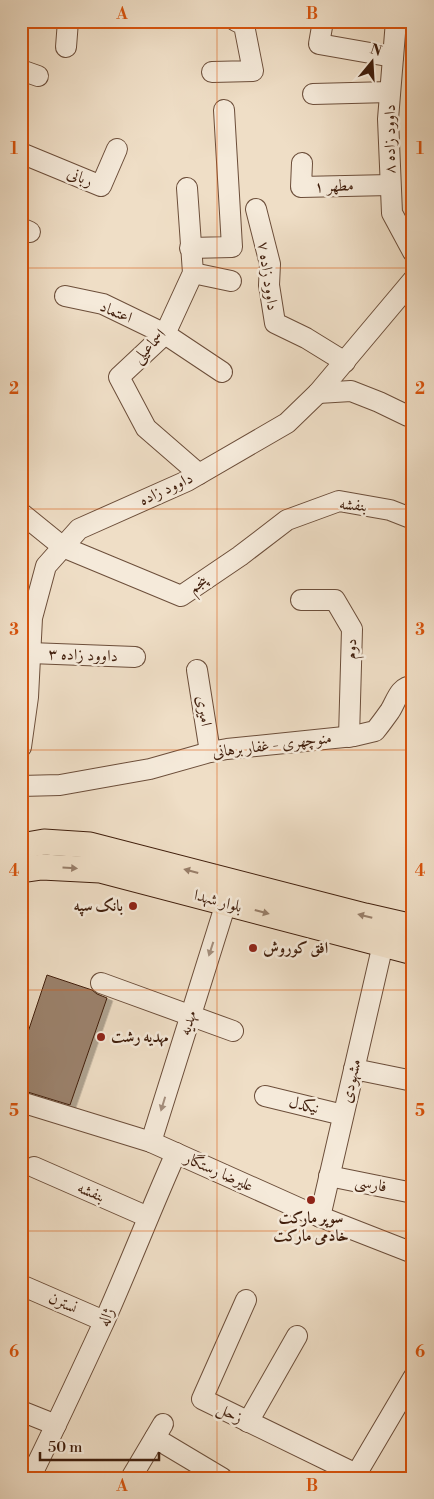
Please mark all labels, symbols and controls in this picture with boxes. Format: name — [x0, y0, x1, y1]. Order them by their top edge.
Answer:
text: A — [115, 4, 128, 24]
text: B — [306, 4, 318, 24]
north arrow — [346, 38, 396, 88]
text: N — [368, 40, 384, 61]
street label: داوود زاده ۸ — [380, 104, 400, 174]
text: 1 — [10, 139, 18, 159]
text: 1 — [416, 139, 424, 159]
street label: ربانی — [64, 163, 96, 191]
street label: مطهر ۱ — [314, 175, 354, 197]
street label: داوود زاده ۷ — [253, 240, 283, 312]
street label: اعتماد — [97, 296, 135, 328]
street label: اسماعیلی — [128, 324, 171, 368]
text: 2 — [9, 379, 19, 399]
text: 2 — [415, 379, 425, 399]
street label: داوود زاده — [136, 468, 196, 510]
street label: بنفشه — [338, 494, 368, 516]
street label: پنجم — [184, 570, 216, 602]
text: 3 — [9, 620, 19, 640]
text: 3 — [415, 620, 425, 640]
street label: دوم — [341, 638, 365, 660]
street label: داوود زاده ۳ — [48, 644, 118, 666]
street label: امیری — [192, 694, 216, 728]
street label: منوچهری - غفار برهانی — [211, 728, 333, 762]
text: 4 — [9, 861, 20, 881]
text: 4 — [415, 861, 426, 881]
one-way arrow — [62, 865, 78, 873]
one-way arrow — [184, 867, 199, 875]
street label: بلوار شهدا — [192, 885, 244, 917]
place label: بانک سپه — [74, 896, 123, 917]
marker: بانک سپه — [127, 900, 139, 912]
one-way arrow — [254, 909, 269, 917]
one-way arrow — [358, 912, 373, 920]
place label: افق کوروش — [263, 938, 328, 958]
one-way arrow — [207, 942, 215, 957]
marker: افق کوروش — [247, 942, 259, 954]
street label: مهدیه — [175, 1008, 201, 1038]
place label: مهدیه رشت — [111, 1027, 168, 1047]
marker: مهدیه رشت — [95, 1031, 107, 1043]
street label: مشهودی — [336, 1057, 366, 1105]
street label: نیکدل — [287, 1092, 321, 1118]
one-way arrow — [158, 1097, 166, 1112]
text: 5 — [9, 1101, 19, 1121]
text: 5 — [415, 1101, 425, 1121]
street label: علیرضا رستگار — [180, 1146, 257, 1196]
street label: فارسی — [353, 1171, 389, 1198]
street label: بنفشه — [74, 1177, 108, 1207]
marker: سوپر مارکت خادمی مارکت — [305, 1194, 317, 1206]
place label: سوپر مارکت خادمی مارکت — [273, 1208, 349, 1246]
street label: نسترن — [46, 1288, 80, 1318]
street label: ژاله — [93, 1305, 119, 1329]
text: 6 — [9, 1342, 19, 1362]
text: 6 — [415, 1342, 425, 1362]
street label: زحل — [213, 1398, 246, 1429]
scale bar — [40, 1429, 159, 1461]
text: 50 m — [48, 1438, 82, 1457]
text: A — [115, 1476, 128, 1496]
text: B — [306, 1476, 318, 1496]

